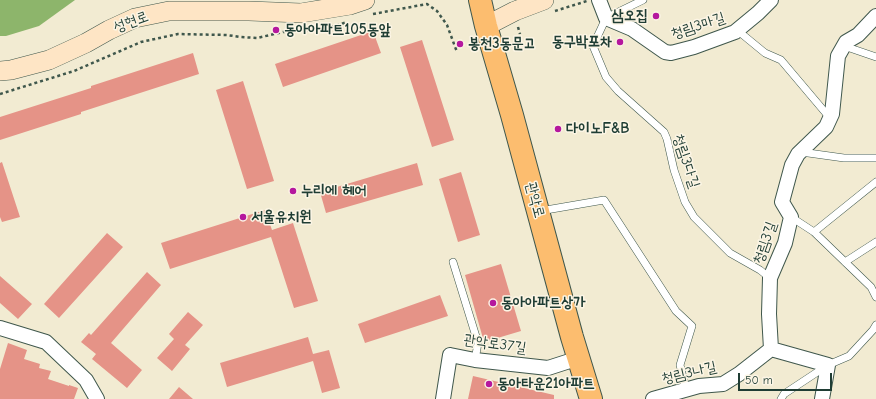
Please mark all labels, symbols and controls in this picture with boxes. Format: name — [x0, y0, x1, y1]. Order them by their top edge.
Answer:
street label: 성현로 — [111, 7, 151, 37]
place label: 삼오집 — [612, 7, 648, 25]
street label: 청림3마길 — [669, 9, 727, 43]
marker: 삼오집 — [651, 11, 661, 21]
place label: 동아아파트105동앞 — [284, 21, 391, 39]
marker: 동아아파트105동앞 — [271, 25, 281, 35]
place label: 동구박포차 — [552, 33, 612, 51]
place label: 봉천3동문고 — [468, 35, 536, 53]
marker: 동구박포차 — [615, 37, 625, 47]
marker: 봉천3동문고 — [455, 39, 465, 49]
place label: 다이노F&B — [566, 120, 629, 138]
marker: 다이노F&B — [553, 124, 563, 134]
street label: 청림3다길 — [669, 132, 703, 190]
street label: 관악로 — [522, 180, 548, 220]
place label: 누리에 헤어 — [301, 182, 367, 200]
marker: 누리에 헤어 — [288, 186, 298, 196]
place label: 서울유치원 — [251, 208, 311, 226]
marker: 서울유치원 — [238, 212, 248, 222]
street label: 청림3길 — [749, 219, 781, 267]
place label: 동아아파트상가 — [501, 294, 585, 312]
marker: 동아아파트상가 — [488, 298, 498, 308]
street label: 관악로37길 — [463, 331, 527, 357]
street label: 청림3나길 — [660, 358, 718, 388]
scale bar — [740, 365, 834, 391]
text: 50 m — [745, 373, 773, 387]
place label: 동아타운21아파트 — [497, 375, 595, 393]
marker: 동아타운21아파트 — [484, 379, 494, 389]

